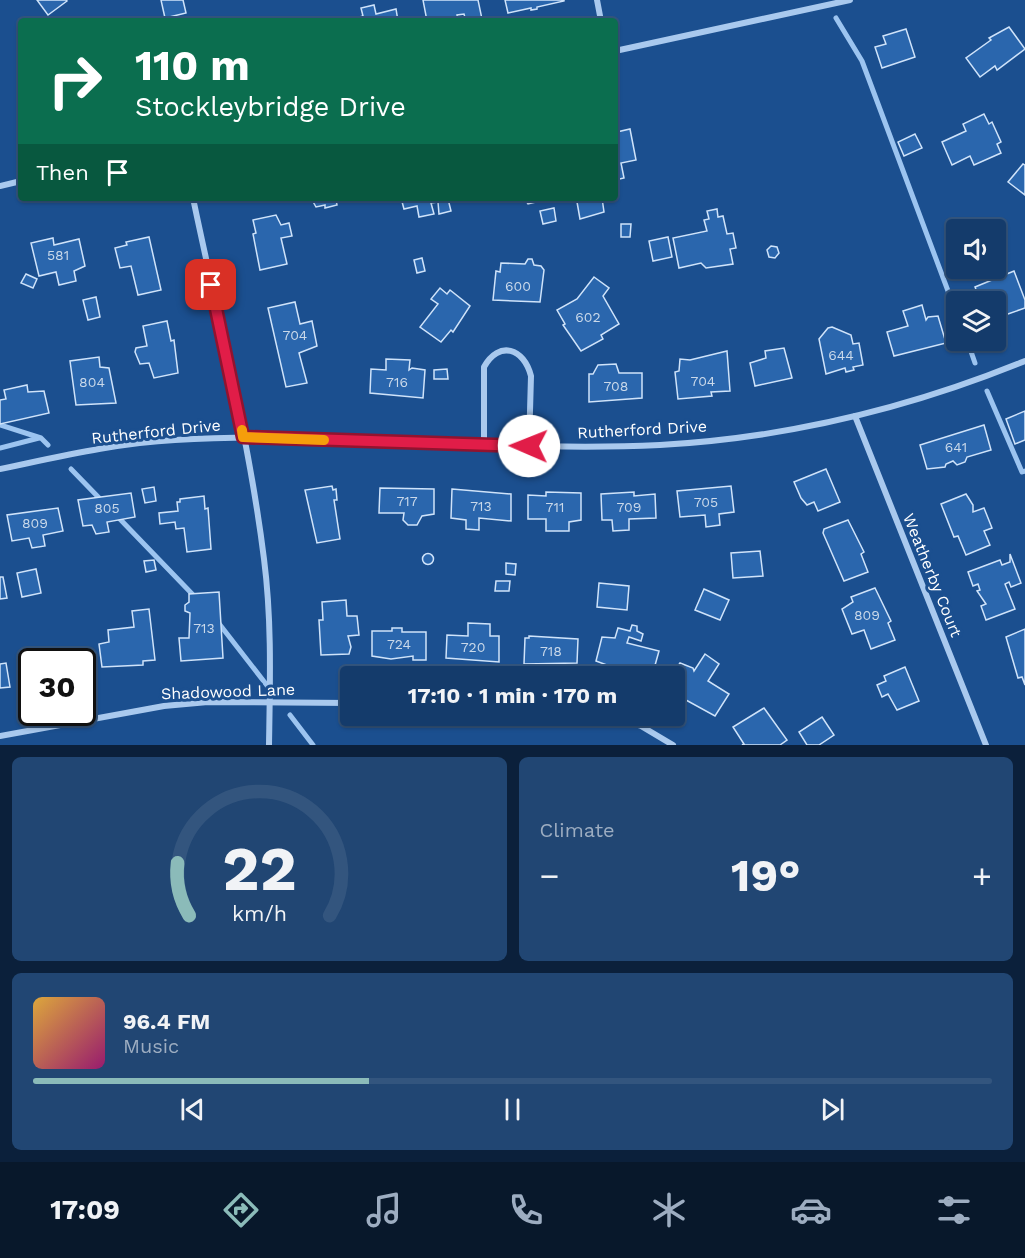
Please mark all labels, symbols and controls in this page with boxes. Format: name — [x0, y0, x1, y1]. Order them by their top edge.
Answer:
text: 110 m — [135, 41, 250, 90]
icon: right — [36, 42, 114, 120]
text: Stockleybridge Drive — [135, 91, 406, 123]
icon: arrive — [101, 156, 134, 189]
text: Then — [36, 160, 89, 185]
map controls — [946, 219, 1006, 351]
button: sound — [946, 219, 1006, 279]
house number: 581 — [47, 247, 69, 263]
pin — [185, 259, 236, 310]
icon: arrive — [194, 268, 227, 301]
house number: 600 — [505, 278, 531, 294]
button: layers — [946, 291, 1006, 351]
house number: 602 — [575, 309, 601, 325]
house number: 704 — [283, 327, 307, 343]
house number: 644 — [828, 347, 854, 363]
house number: 704 — [691, 373, 715, 389]
house number: 804 — [79, 374, 105, 390]
house number: 716 — [386, 374, 408, 390]
house number: 708 — [604, 378, 628, 394]
position arrow — [497, 414, 561, 478]
street label: Rutherford Drive — [90, 415, 222, 448]
street label: Rutherford Drive — [577, 417, 707, 442]
house number: 641 — [945, 439, 967, 455]
house number: 717 — [396, 493, 418, 509]
house number: 705 — [694, 494, 718, 510]
house number: 713 — [470, 498, 492, 514]
house number: 711 — [546, 499, 564, 515]
house number: 709 — [617, 499, 641, 515]
house number: 805 — [94, 500, 120, 516]
street label: Weatherby Court — [899, 511, 966, 640]
house number: 809 — [22, 515, 48, 531]
house number: 809 — [854, 607, 880, 623]
house number: 713 — [193, 620, 215, 636]
house number: 724 — [387, 636, 411, 652]
house number: 720 — [461, 639, 485, 655]
house number: 718 — [540, 643, 562, 659]
speed limit sign: 30 — [18, 648, 96, 726]
street label: Shadowood Lane — [161, 680, 295, 703]
text: 17:10 · 1 min · 170 m — [408, 683, 617, 708]
text: Climate — [540, 818, 615, 842]
text: 22 — [222, 832, 296, 905]
text: 19° — [731, 849, 800, 902]
text: − — [540, 856, 559, 895]
text: + — [972, 856, 992, 895]
text: km/h — [232, 901, 287, 926]
text: 96.4 FM — [123, 1009, 210, 1034]
text: Music — [123, 1034, 179, 1058]
icon: previous — [176, 1093, 209, 1126]
icon: pause — [496, 1093, 529, 1126]
icon: next — [816, 1093, 849, 1126]
icon: directions — [220, 1189, 262, 1231]
icon: music — [363, 1189, 405, 1231]
icon: phone — [505, 1189, 547, 1231]
icon: climate — [648, 1189, 690, 1231]
icon: car — [790, 1189, 832, 1231]
icon: filters — [933, 1189, 975, 1231]
text: 17:09 — [50, 1194, 120, 1226]

